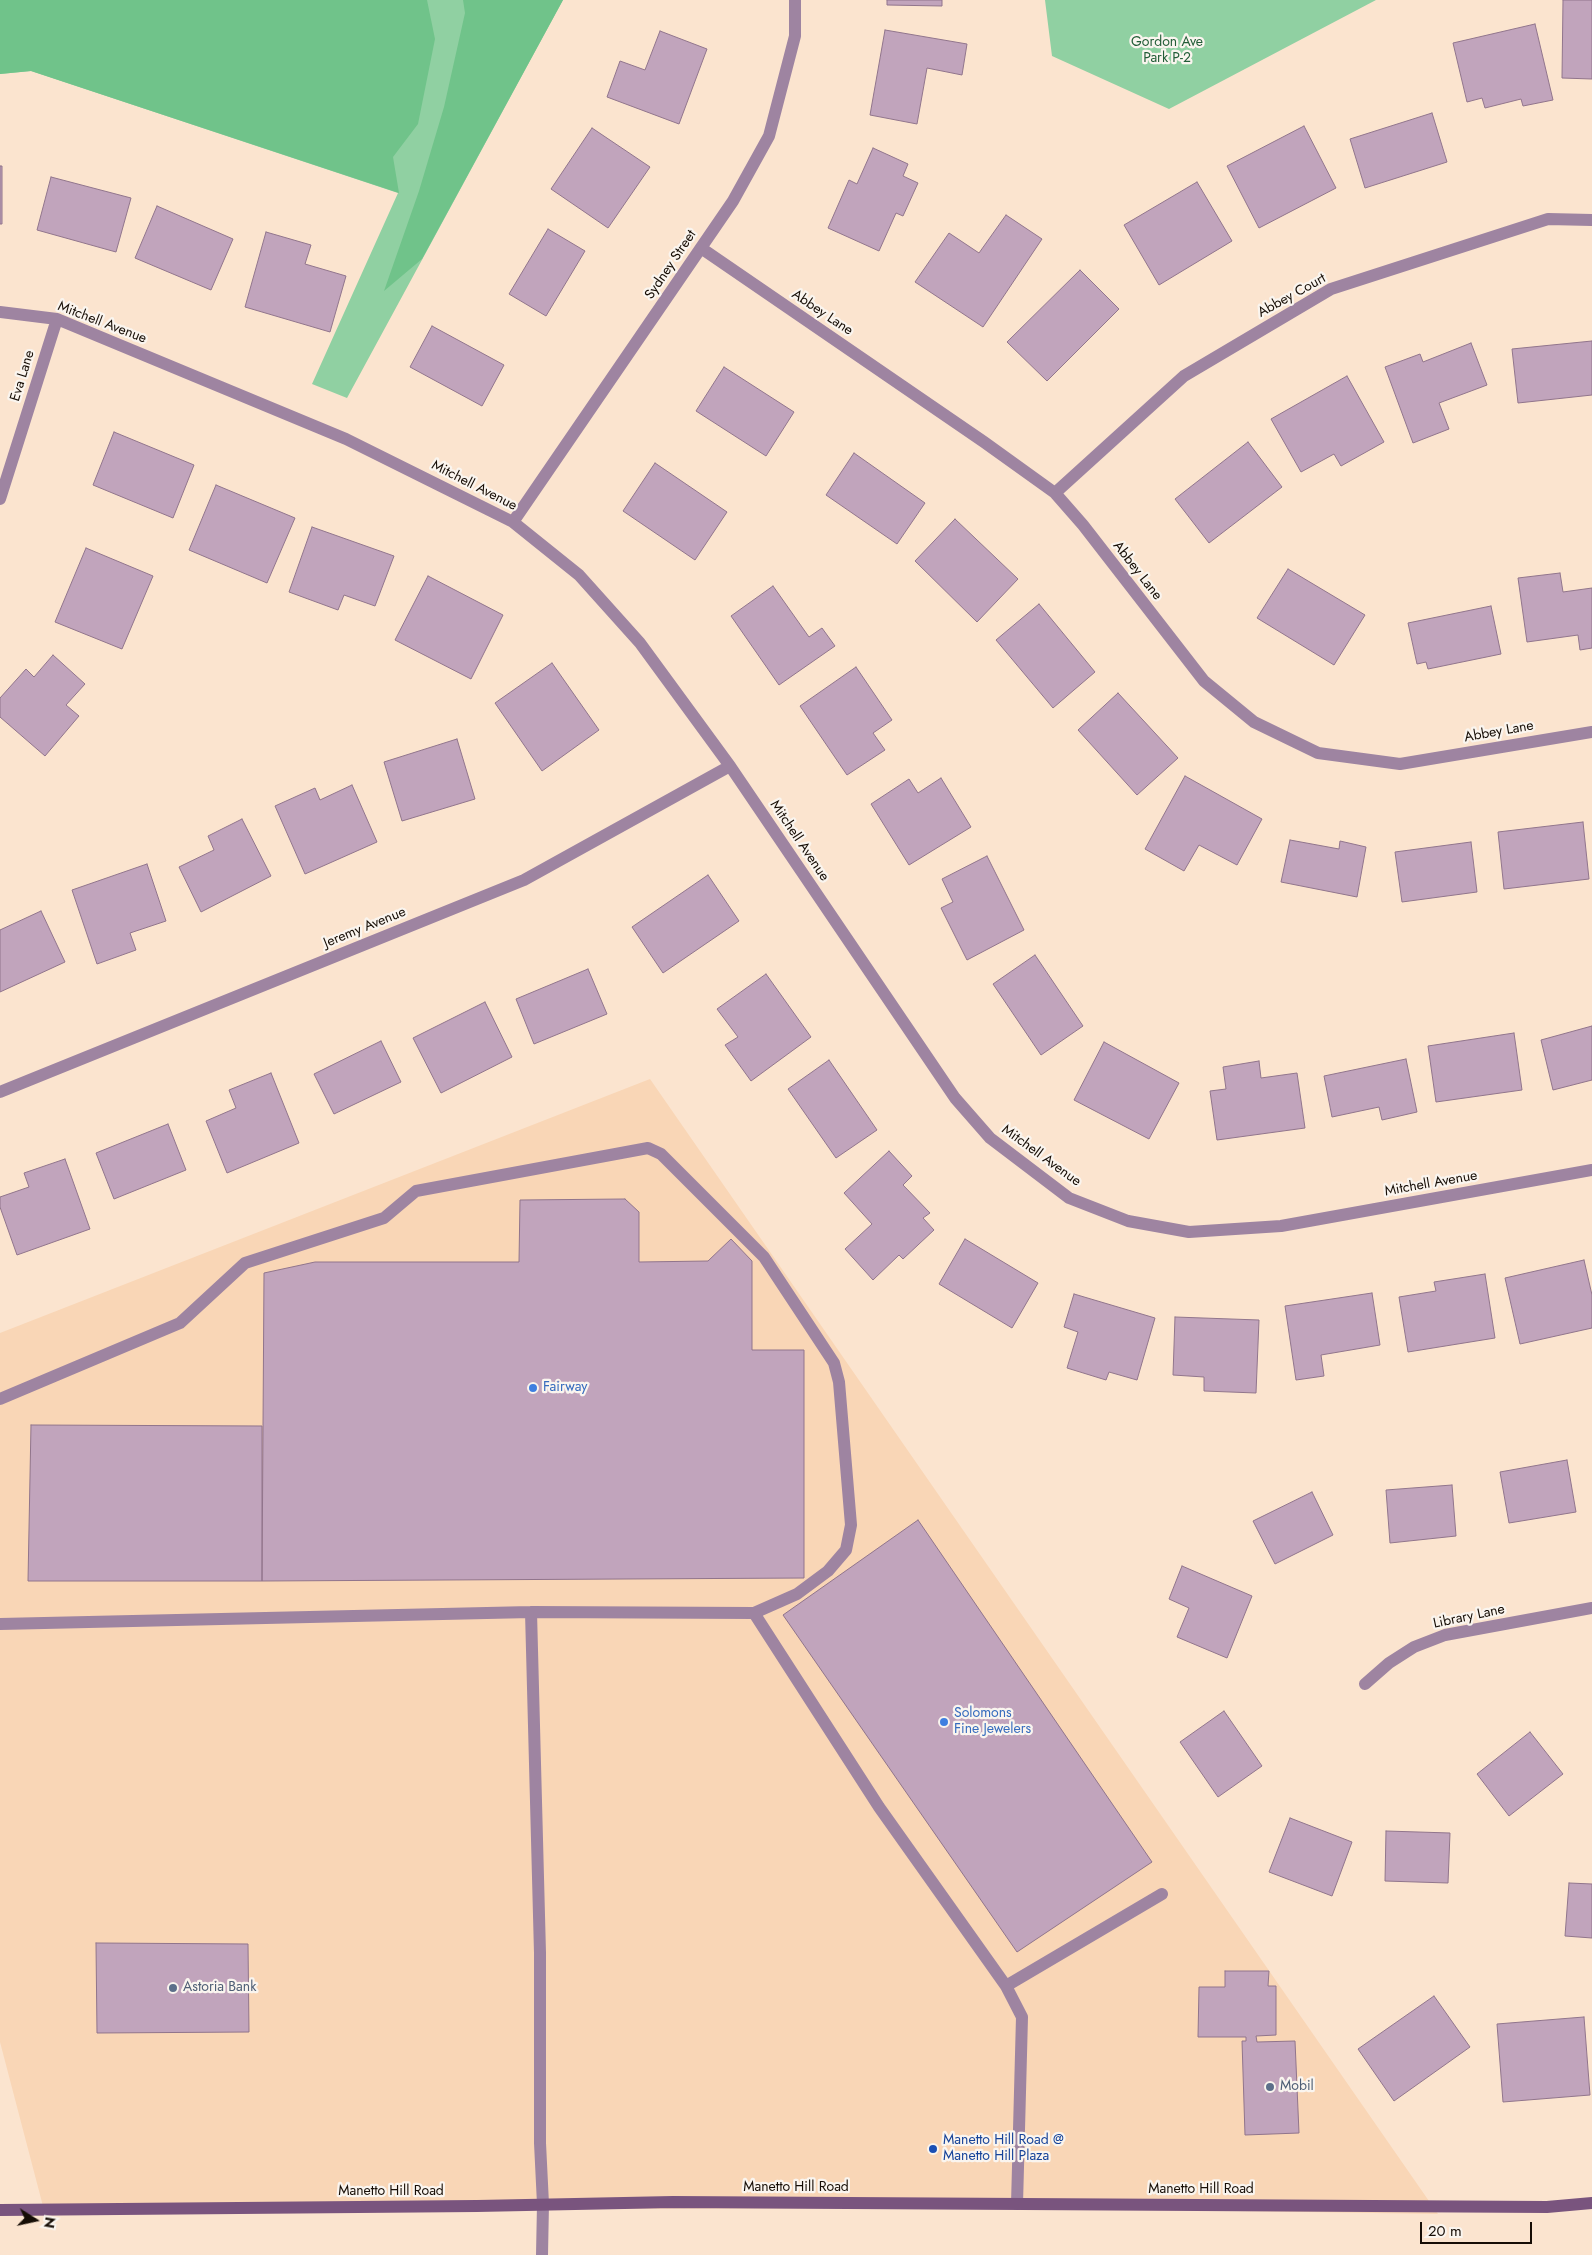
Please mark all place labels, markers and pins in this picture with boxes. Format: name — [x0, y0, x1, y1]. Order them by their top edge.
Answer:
place label: Fairway — [543, 1380, 588, 1396]
marker: Fairway — [527, 1382, 539, 1394]
place label: Solomons Fine Jewelers — [954, 1706, 1031, 1738]
marker: Solomons Fine Jewelers — [938, 1716, 950, 1728]
place label: Astoria Bank — [183, 1980, 256, 1996]
marker: Astoria Bank — [167, 1982, 179, 1994]
place label: Mobil — [1280, 2079, 1314, 2095]
marker: Mobil — [1264, 2081, 1276, 2093]
place label: Manetto Hill Road @ Manetto Hill Plaza — [943, 2133, 1064, 2166]
marker: Manetto Hill Road @ Manetto Hill Plaza — [927, 2143, 939, 2155]

